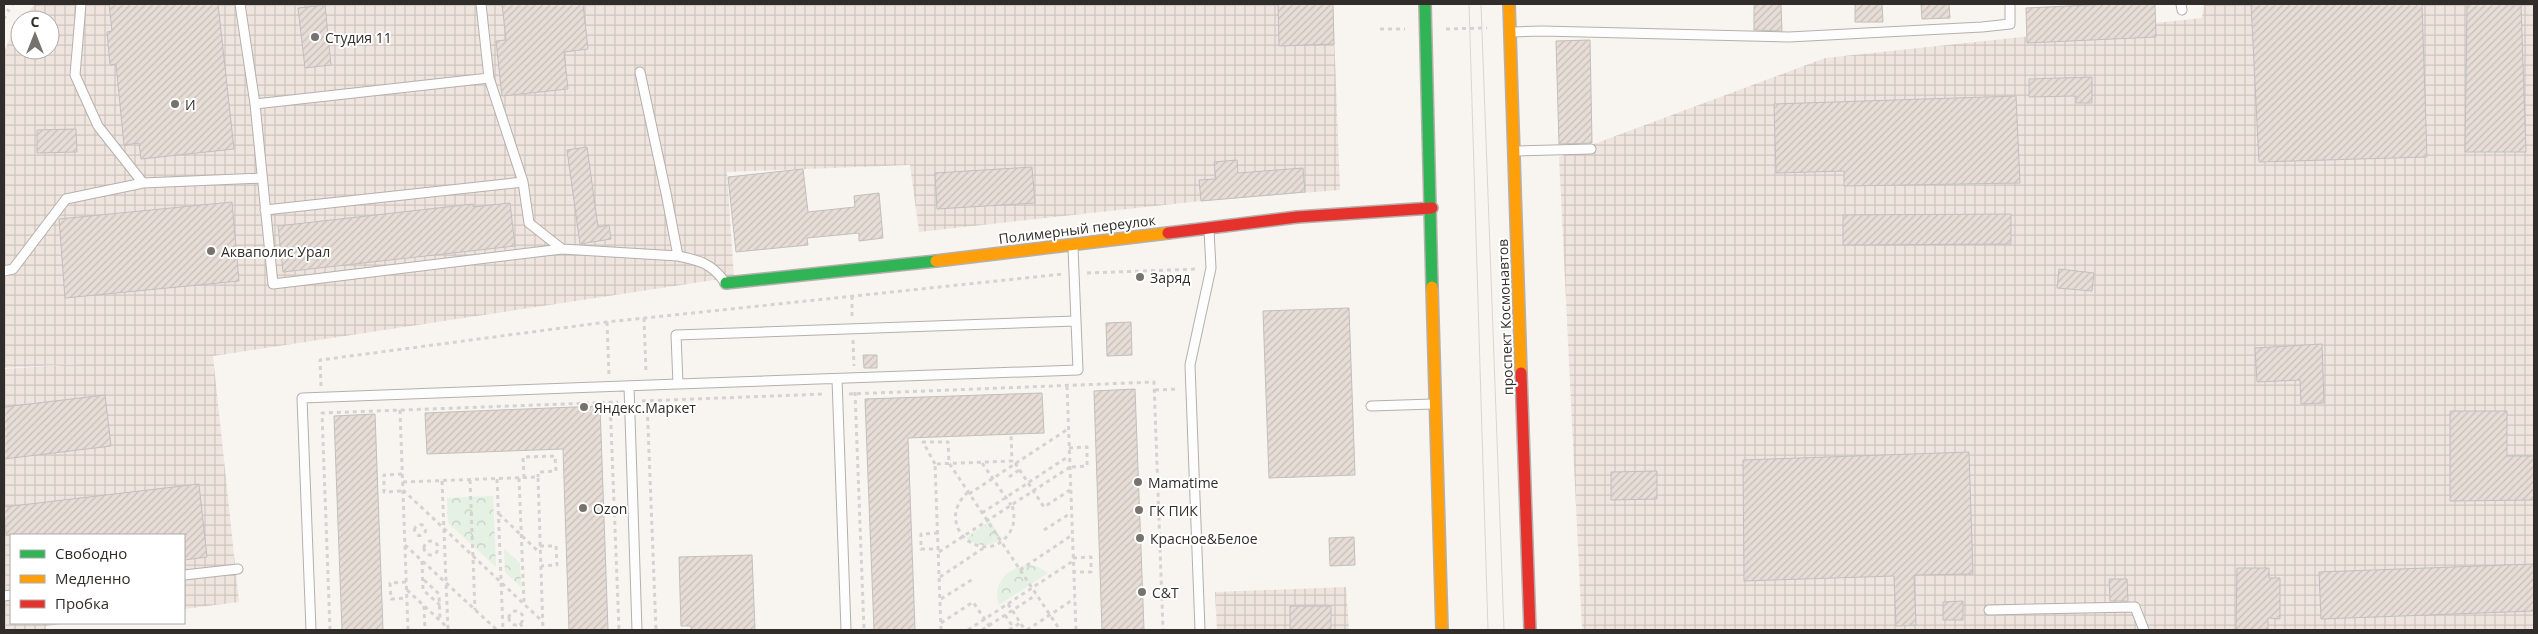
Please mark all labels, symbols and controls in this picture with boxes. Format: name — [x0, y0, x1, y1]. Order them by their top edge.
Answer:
north arrow — [10, 10, 60, 60]
text: С — [31, 12, 40, 31]
place label: Студия 11 — [325, 28, 392, 47]
marker: Студия 11 — [309, 31, 321, 43]
place label: И — [185, 95, 196, 114]
marker: И — [169, 98, 181, 110]
street label: Полимерный переулок — [997, 210, 1157, 248]
street label: проспект Космонавтов — [1493, 238, 1517, 396]
place label: Акваполис Урал — [221, 242, 330, 261]
marker: Акваполис Урал — [205, 245, 217, 257]
place label: Заряд — [1150, 268, 1190, 287]
marker: Заряд — [1134, 271, 1146, 283]
place label: Яндекс.Маркет — [594, 398, 696, 417]
marker: Яндекс.Маркет — [578, 401, 590, 413]
place label: Mamatime — [1148, 473, 1219, 492]
marker: Mamatime — [1132, 476, 1144, 488]
place label: Ozon — [593, 499, 627, 518]
place label: ГК ПИК — [1149, 501, 1198, 520]
marker: Ozon — [577, 502, 589, 514]
marker: ГК ПИК — [1133, 504, 1145, 516]
place label: Красное&Белое — [1150, 529, 1258, 548]
marker: Красное&Белое — [1134, 532, 1146, 544]
legend — [10, 534, 185, 624]
text: Свободно — [55, 543, 127, 563]
text: Медленно — [55, 568, 131, 588]
place label: С&Т — [1152, 583, 1179, 602]
marker: С&Т — [1136, 586, 1148, 598]
text: Пробка — [55, 593, 109, 613]

